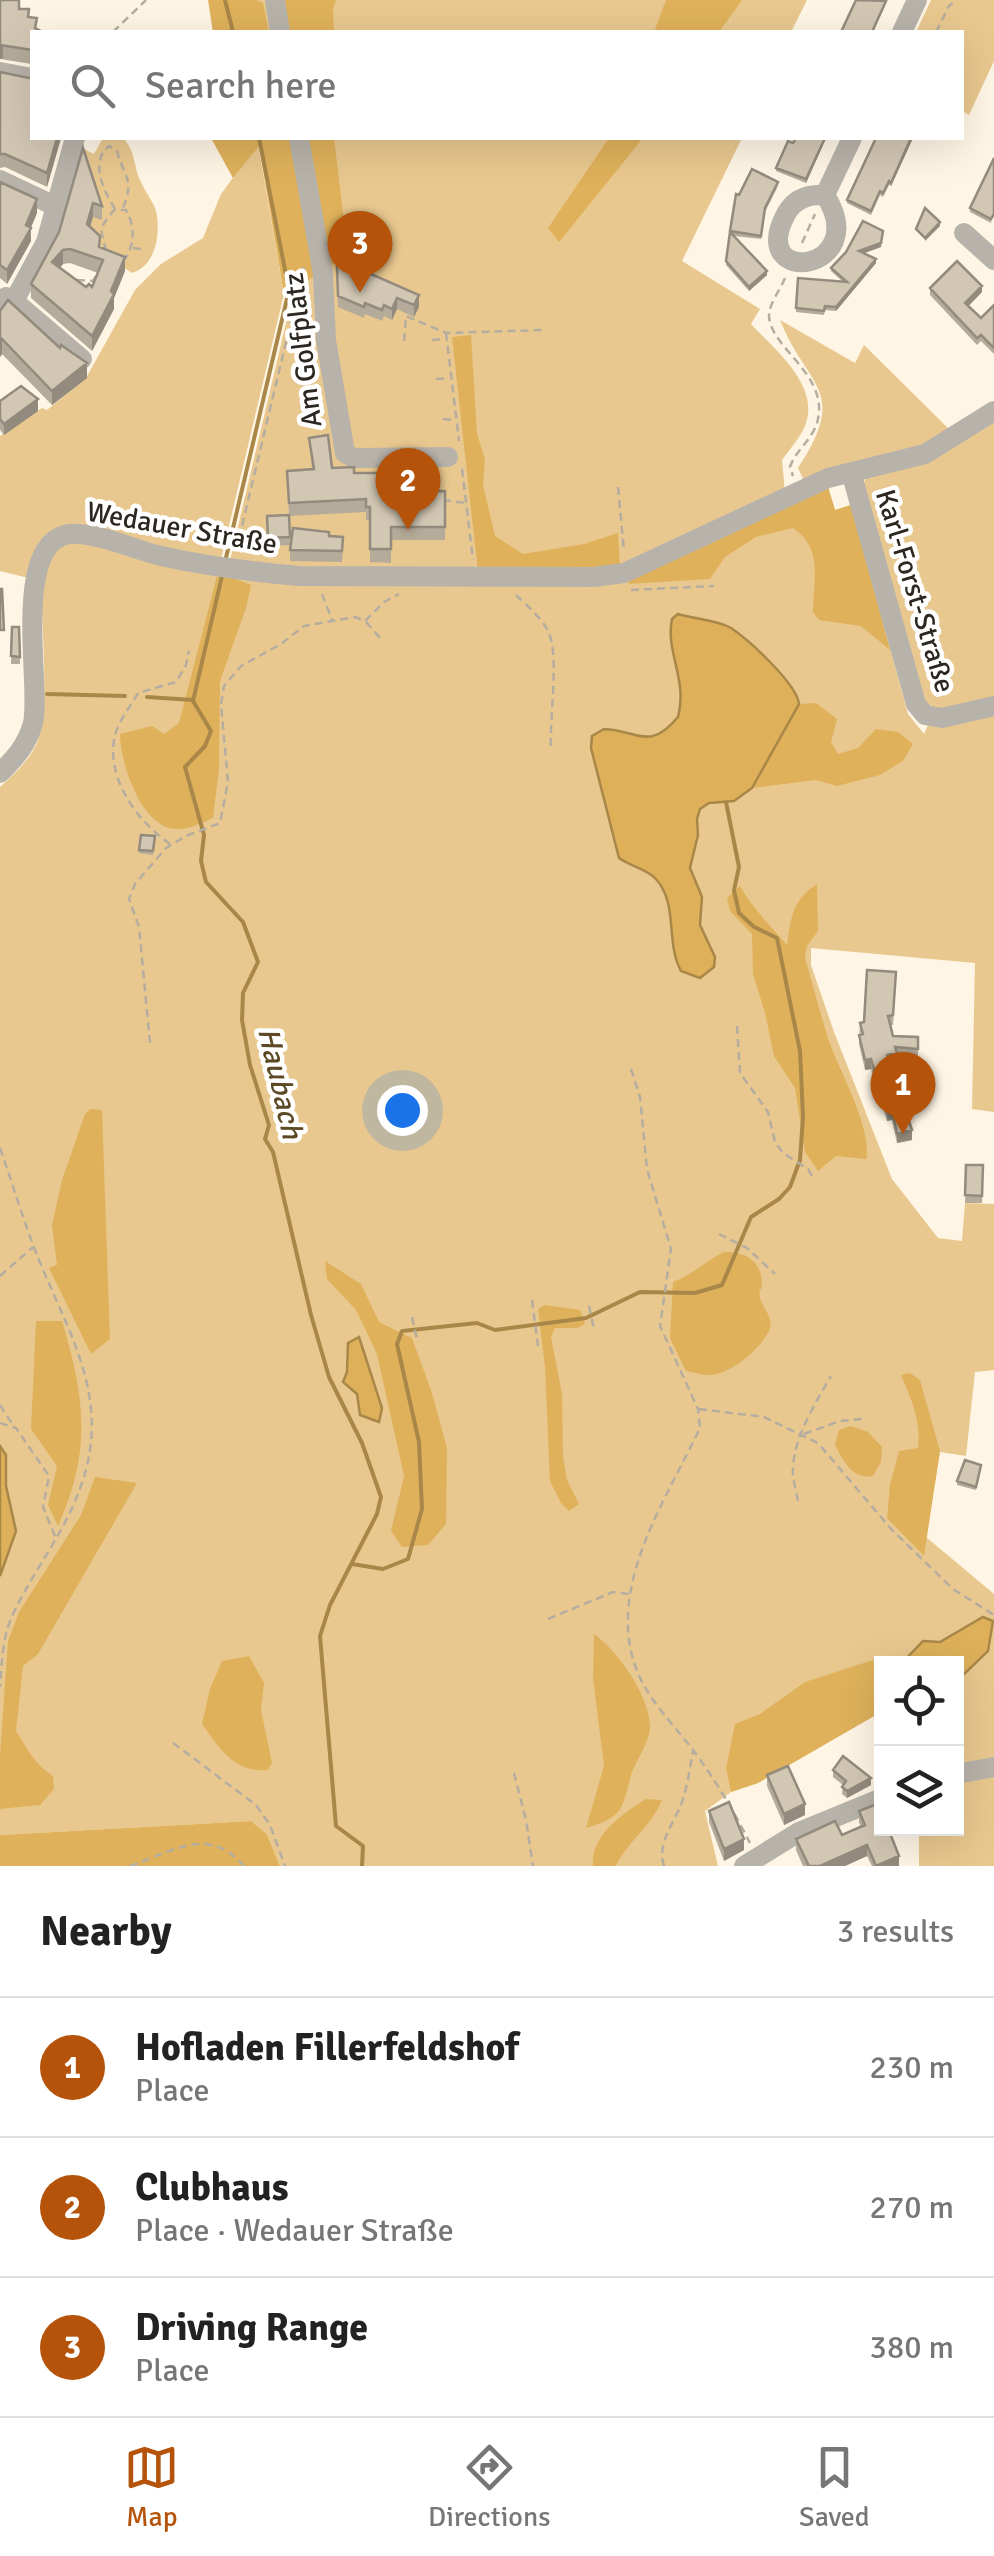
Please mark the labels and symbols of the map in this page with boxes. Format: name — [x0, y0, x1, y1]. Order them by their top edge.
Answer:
pin: 3 — [328, 210, 392, 293]
street label: Am Golfplatz — [277, 271, 329, 429]
pin: 2 — [376, 448, 440, 530]
street label: Karl-Forst-Straße — [868, 485, 962, 697]
street label: Wedauer Straße — [84, 495, 280, 561]
water label: Haubach — [249, 1024, 311, 1143]
pin: 1 — [870, 1052, 936, 1134]
your location — [377, 1085, 428, 1136]

